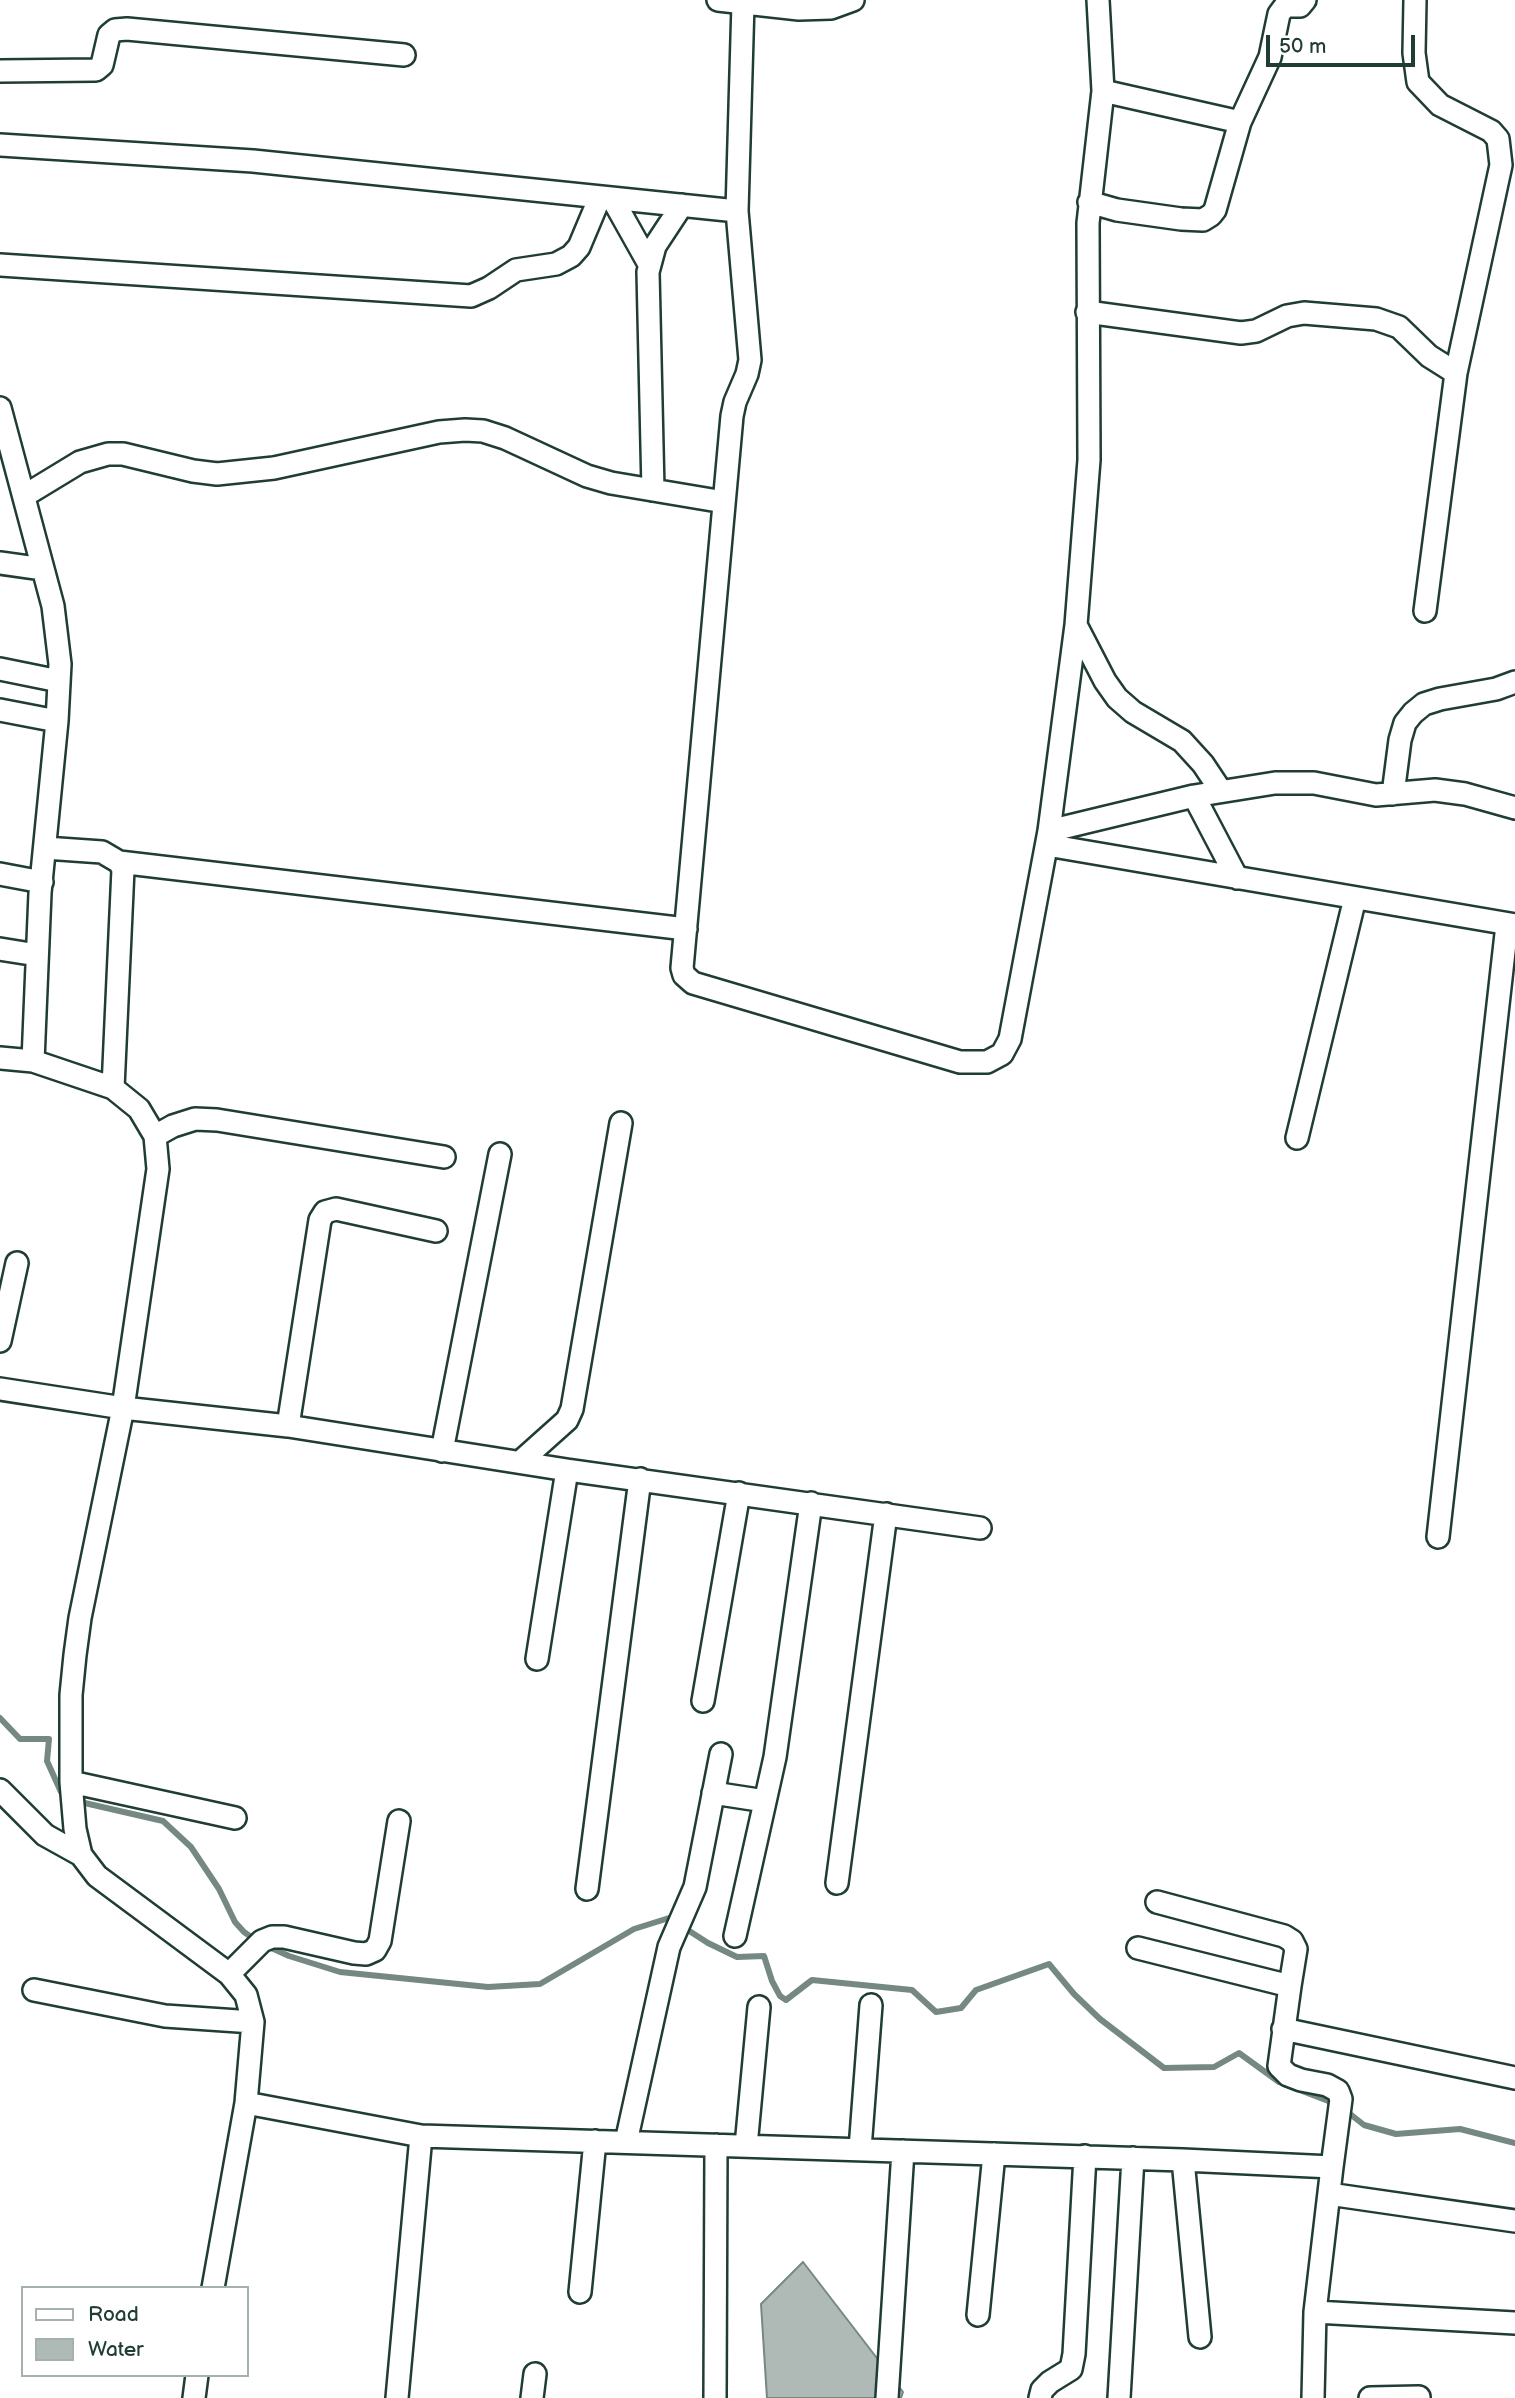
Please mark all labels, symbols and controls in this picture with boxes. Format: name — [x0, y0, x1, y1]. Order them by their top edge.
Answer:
scale bar — [1270, 21, 1419, 65]
text: 50 m — [1279, 34, 1326, 59]
legend — [21, 2286, 248, 2377]
text: Road — [88, 2302, 139, 2327]
text: Water — [88, 2337, 144, 2362]

